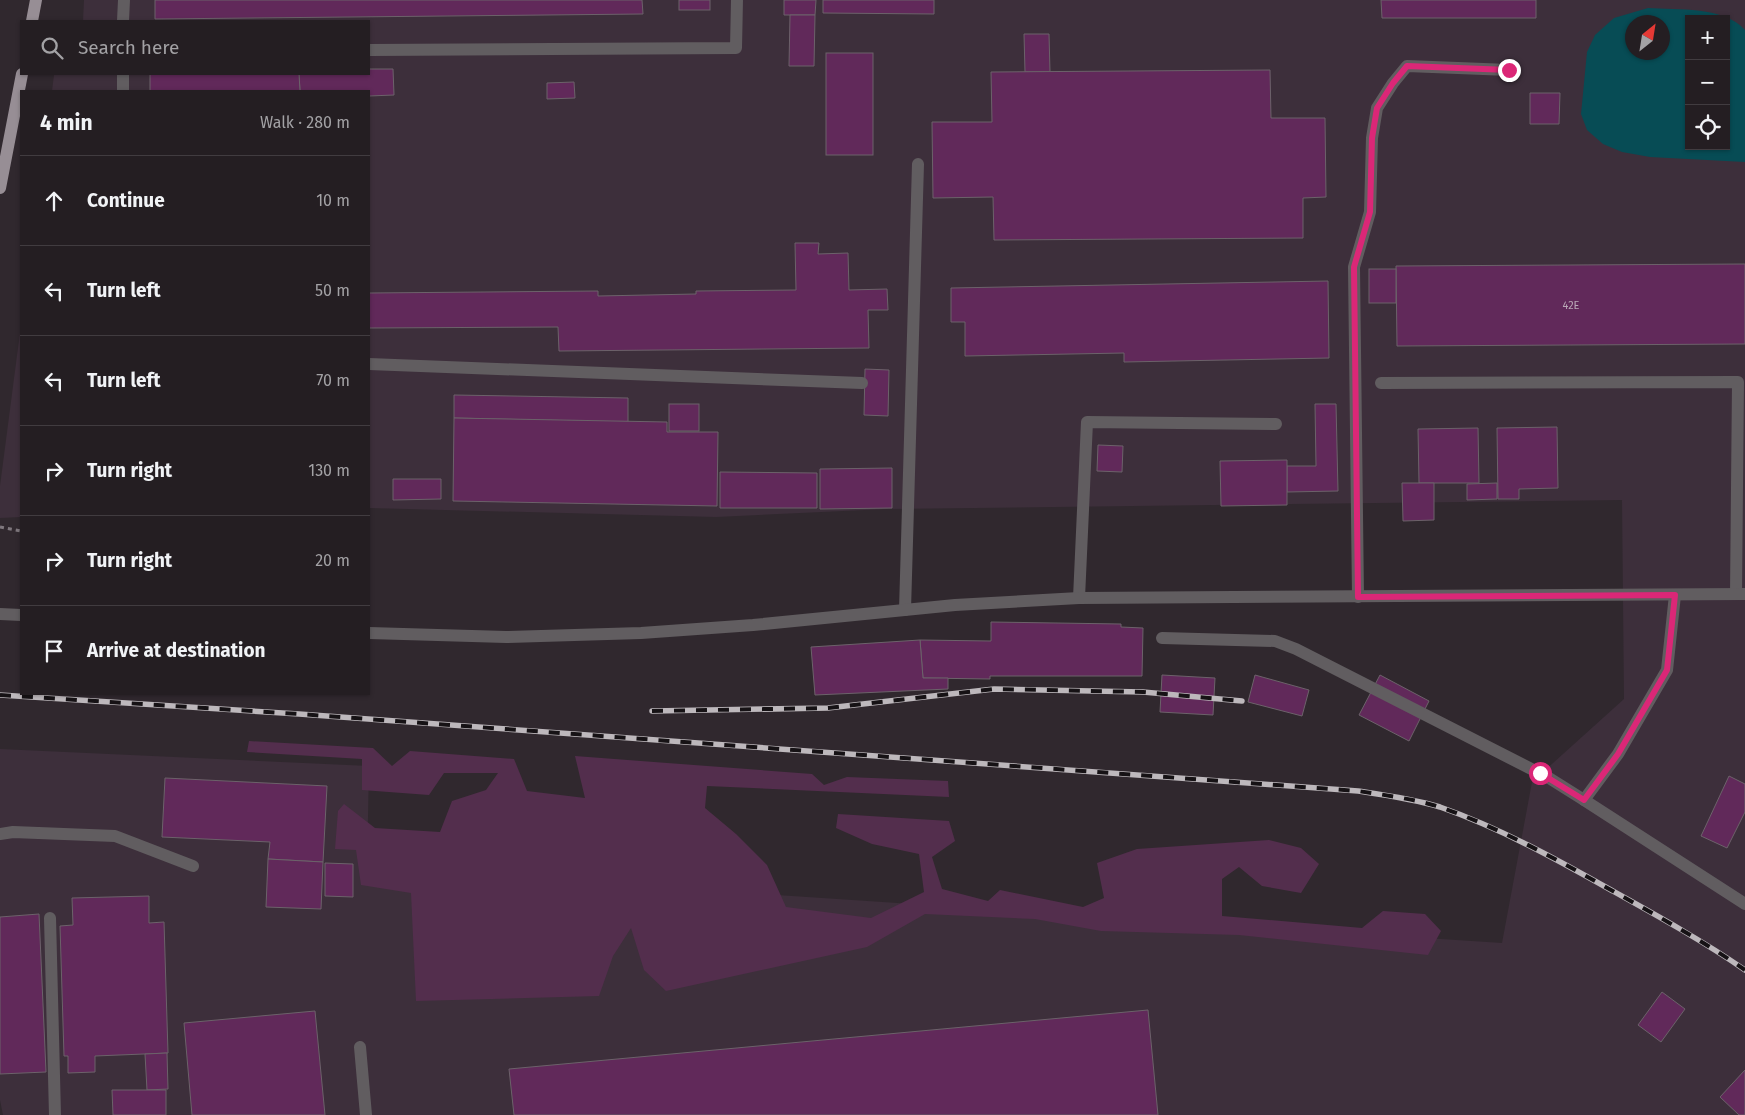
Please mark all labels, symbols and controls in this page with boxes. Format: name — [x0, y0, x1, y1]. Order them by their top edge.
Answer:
north arrow — [1625, 15, 1670, 60]
map controls — [1685, 15, 1730, 150]
button: + — [1685, 15, 1730, 60]
search box — [20, 20, 370, 75]
icon: search — [38, 34, 66, 62]
text: Search here — [78, 36, 179, 59]
route end — [1498, 59, 1521, 82]
button: − — [1685, 60, 1730, 105]
button: locate — [1685, 105, 1730, 150]
text: 4 min — [40, 110, 93, 136]
text: Walk · 280 m — [260, 113, 350, 132]
icon: ahead — [40, 187, 68, 215]
text: Continue — [87, 189, 165, 212]
text: 10 m — [316, 191, 350, 210]
icon: left — [40, 277, 68, 305]
text: Turn left — [87, 279, 161, 302]
text: 50 m — [315, 281, 350, 300]
house number: 42Е — [1563, 299, 1580, 312]
icon: left — [40, 367, 68, 395]
text: Turn left — [87, 369, 161, 392]
text: 70 m — [316, 371, 350, 390]
icon: right — [40, 457, 68, 485]
text: Turn right — [87, 459, 172, 482]
text: 130 m — [308, 461, 350, 480]
icon: right — [40, 547, 68, 575]
text: Turn right — [87, 549, 172, 572]
text: 20 m — [315, 551, 350, 570]
icon: arrive — [40, 637, 68, 665]
text: Arrive at destination — [87, 639, 266, 662]
route start — [1529, 762, 1552, 785]

